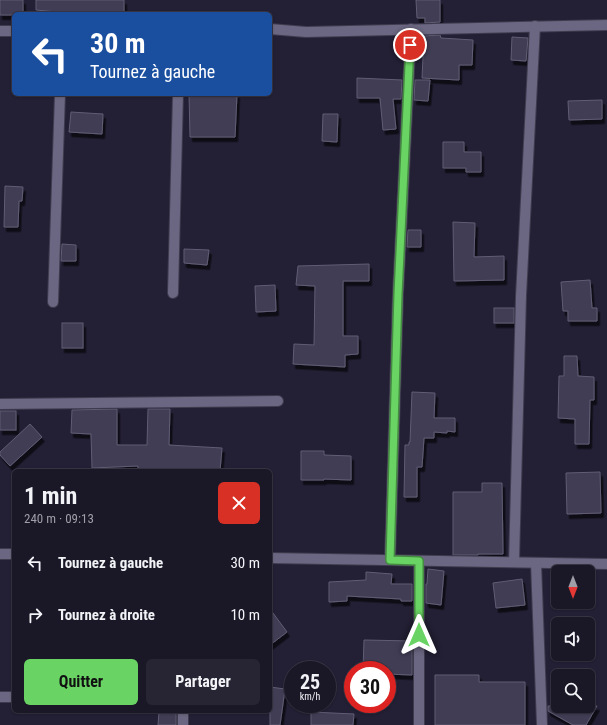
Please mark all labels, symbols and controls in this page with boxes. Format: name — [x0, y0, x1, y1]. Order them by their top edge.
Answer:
text: 30 m — [90, 27, 146, 60]
icon: left — [24, 28, 76, 80]
pin — [393, 28, 427, 62]
icon: arrive — [399, 34, 421, 56]
text: Tournez à gauche — [90, 61, 215, 82]
text: 1 min — [24, 482, 77, 510]
button: close — [218, 482, 260, 524]
text: 240 m · 09:13 — [24, 511, 94, 526]
icon: left — [24, 552, 46, 574]
text: Tournez à gauche — [58, 554, 163, 572]
text: 30 m — [230, 554, 260, 572]
north arrow — [551, 565, 595, 609]
map controls — [551, 565, 595, 713]
icon: right — [24, 604, 46, 626]
text: Tournez à droite — [58, 606, 155, 624]
text: 10 m — [230, 606, 260, 624]
position arrow — [398, 614, 440, 656]
button: sound — [551, 617, 595, 661]
button: Quitter — [24, 659, 138, 705]
button: Partager — [146, 659, 260, 705]
speed limit sign: 30 — [344, 661, 396, 713]
button: search — [551, 669, 595, 713]
text: 25 — [300, 670, 320, 694]
text: km/h — [300, 691, 320, 702]

